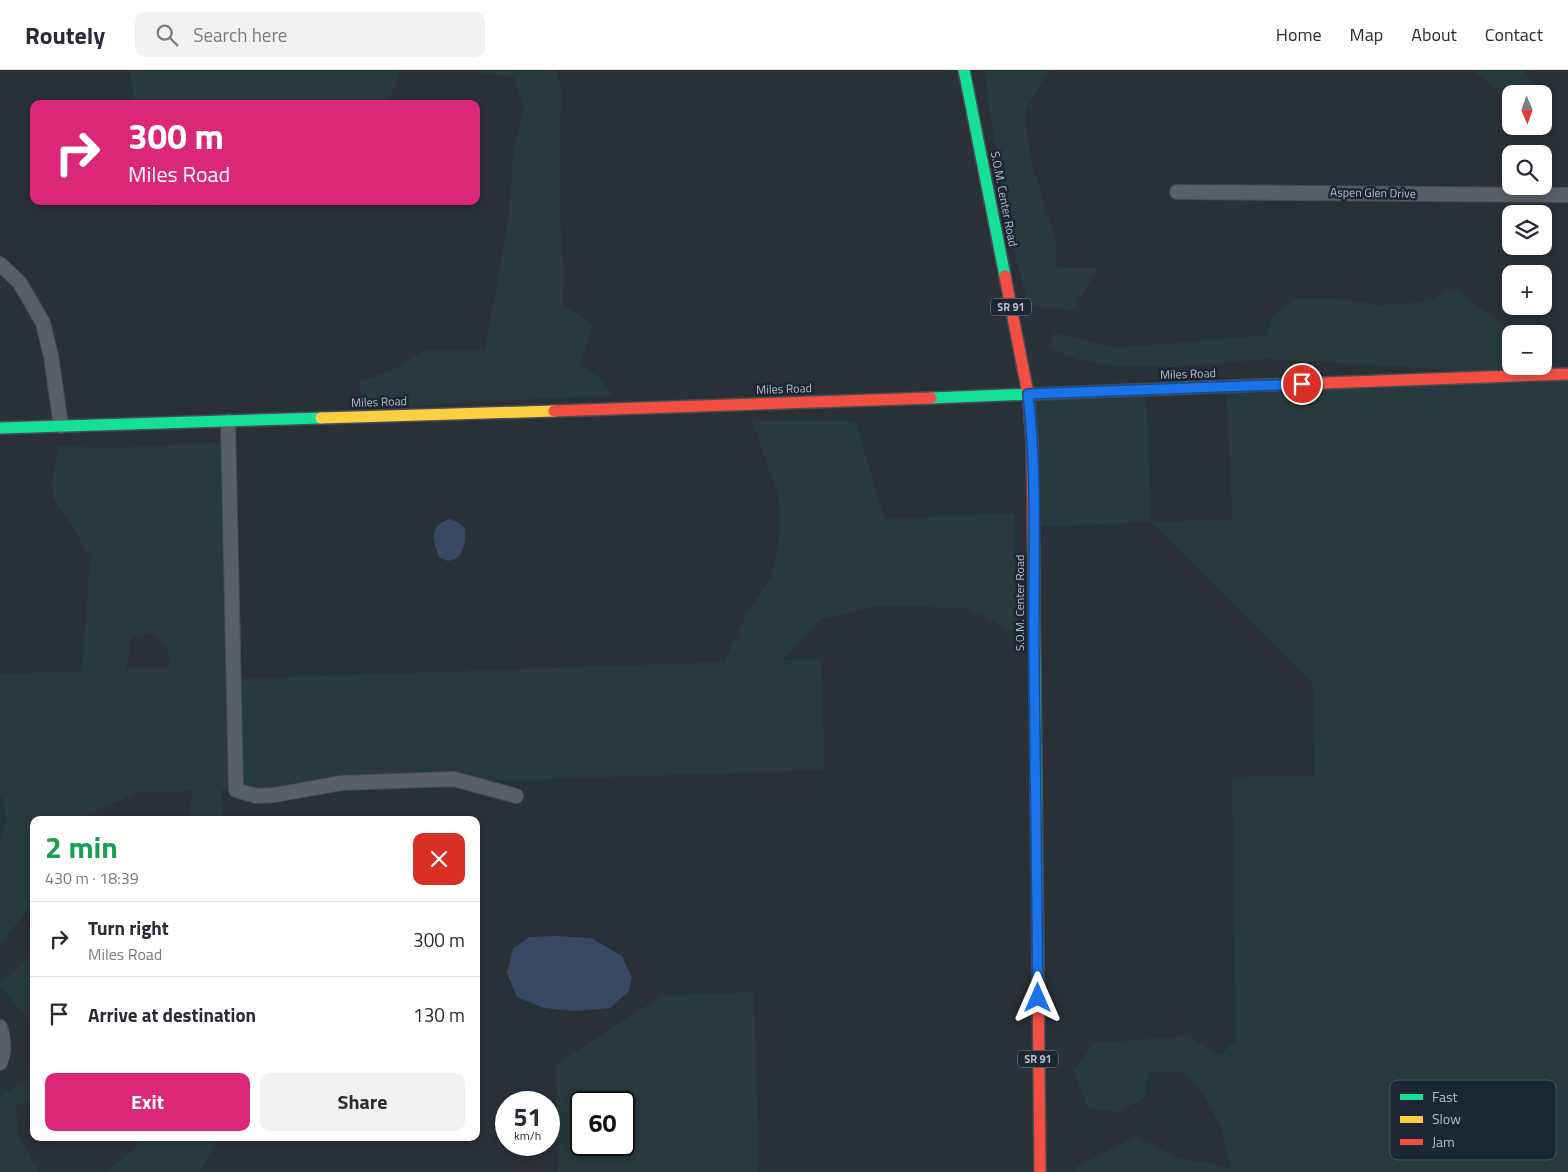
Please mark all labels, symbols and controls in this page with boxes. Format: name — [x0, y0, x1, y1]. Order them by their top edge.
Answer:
search box — [135, 12, 485, 57]
text: Routely — [25, 17, 105, 53]
text: Search here — [193, 20, 287, 49]
icon: search — [153, 21, 181, 49]
text: Home — [1276, 21, 1322, 48]
text: Map — [1350, 21, 1383, 48]
text: About — [1411, 21, 1457, 48]
text: Contact — [1485, 21, 1543, 48]
north arrow — [1502, 85, 1552, 135]
map controls — [1502, 85, 1552, 375]
text: 300 m — [128, 109, 224, 163]
icon: right — [45, 120, 110, 185]
button: search — [1502, 145, 1552, 195]
street label: S.O.M. Center Road — [986, 150, 1023, 248]
text: Miles Road — [128, 157, 230, 191]
street label: Aspen Glen Drive — [1330, 182, 1416, 203]
button: layers — [1502, 205, 1552, 255]
button: + — [1502, 265, 1552, 315]
road number: SR 91 — [991, 298, 1031, 316]
button: − — [1502, 325, 1552, 375]
street label: Miles Road — [1160, 363, 1216, 384]
pin — [1281, 363, 1323, 405]
icon: arrive — [1288, 370, 1316, 398]
street label: Miles Road — [756, 378, 812, 399]
street label: Miles Road — [351, 391, 407, 412]
street label: S.O.M. Center Road — [1010, 555, 1029, 651]
text: 2 min — [45, 824, 118, 870]
button: close — [413, 833, 465, 885]
text: 430 m · 18:39 — [45, 866, 139, 890]
text: Turn right — [88, 913, 169, 942]
icon: right — [45, 925, 73, 953]
text: 300 m — [413, 925, 465, 954]
text: Miles Road — [88, 942, 162, 966]
position arrow — [1011, 971, 1063, 1023]
icon: arrive — [45, 1000, 73, 1028]
text: Arrive at destination — [88, 1000, 256, 1029]
text: 130 m — [413, 1000, 465, 1029]
road number: SR 91 — [1018, 1051, 1058, 1068]
button: Exit — [45, 1073, 250, 1131]
button: Share — [260, 1073, 465, 1131]
legend — [1390, 1080, 1556, 1160]
text: Fast — [1432, 1086, 1457, 1107]
speed limit sign: 60 — [570, 1091, 635, 1156]
text: 51 — [513, 1098, 542, 1136]
text: Slow — [1432, 1108, 1461, 1129]
text: km/h — [514, 1126, 541, 1145]
text: Jam — [1432, 1131, 1455, 1152]

